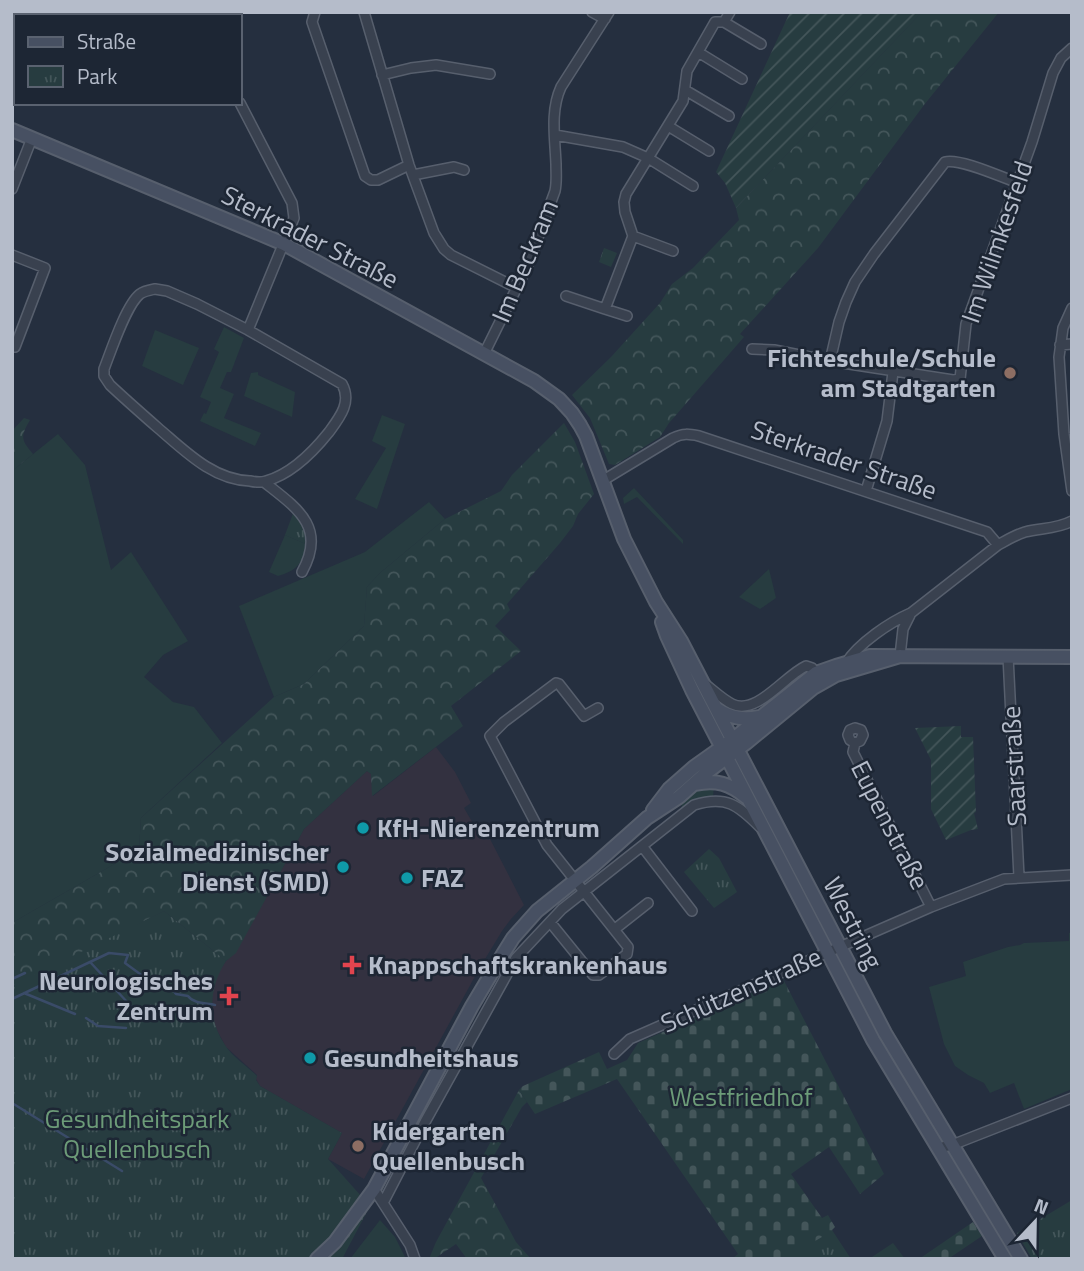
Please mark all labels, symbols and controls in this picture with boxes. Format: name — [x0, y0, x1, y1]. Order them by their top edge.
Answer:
legend — [14, 14, 242, 105]
text: Straße — [77, 25, 136, 57]
text: Park — [77, 60, 117, 92]
street label: Im Wilmkesfeld — [951, 156, 1042, 328]
street label: Sterkrader Straße — [215, 175, 406, 298]
street label: Im Beckram — [481, 193, 568, 329]
place label: Fichteschule/Schule am Stadtgarten — [767, 338, 996, 407]
marker: Fichteschule/Schule am Stadtgarten — [1002, 365, 1018, 381]
street label: Sterkrader Straße — [746, 409, 942, 510]
street label: Saarstraße — [991, 705, 1036, 827]
street label: Eupenstraße — [841, 754, 940, 896]
place label: KfH-Nierenzentrum — [377, 808, 600, 847]
marker: KfH-Nierenzentrum — [355, 820, 371, 836]
place label: Sozialmedizinischer Dienst (SMD) — [105, 832, 329, 901]
place label: FAZ — [421, 858, 464, 897]
marker: Sozialmedizinischer Dienst (SMD) — [335, 859, 351, 875]
marker: FAZ — [399, 870, 415, 886]
street label: Westring — [814, 870, 893, 976]
street label: Schützenstraße — [654, 937, 828, 1042]
place label: Knappschaftskrankenhaus — [368, 945, 668, 984]
marker: Knappschaftskrankenhaus — [342, 955, 362, 975]
place label: Neurologisches Zentrum — [39, 961, 213, 1030]
marker: Neurologisches Zentrum — [219, 986, 239, 1006]
place label: Gesundheitshaus — [324, 1038, 519, 1077]
marker: Gesundheitshaus — [302, 1050, 318, 1066]
park label: Westfriedhof — [669, 1077, 813, 1116]
park label: Gesundheitspark Quellenbusch — [45, 1099, 229, 1168]
place label: Kidergarten Quellenbusch — [372, 1111, 525, 1180]
marker: Kidergarten Quellenbusch — [350, 1138, 366, 1154]
north arrow — [1000, 1187, 1070, 1257]
text: N — [1030, 1190, 1053, 1222]

